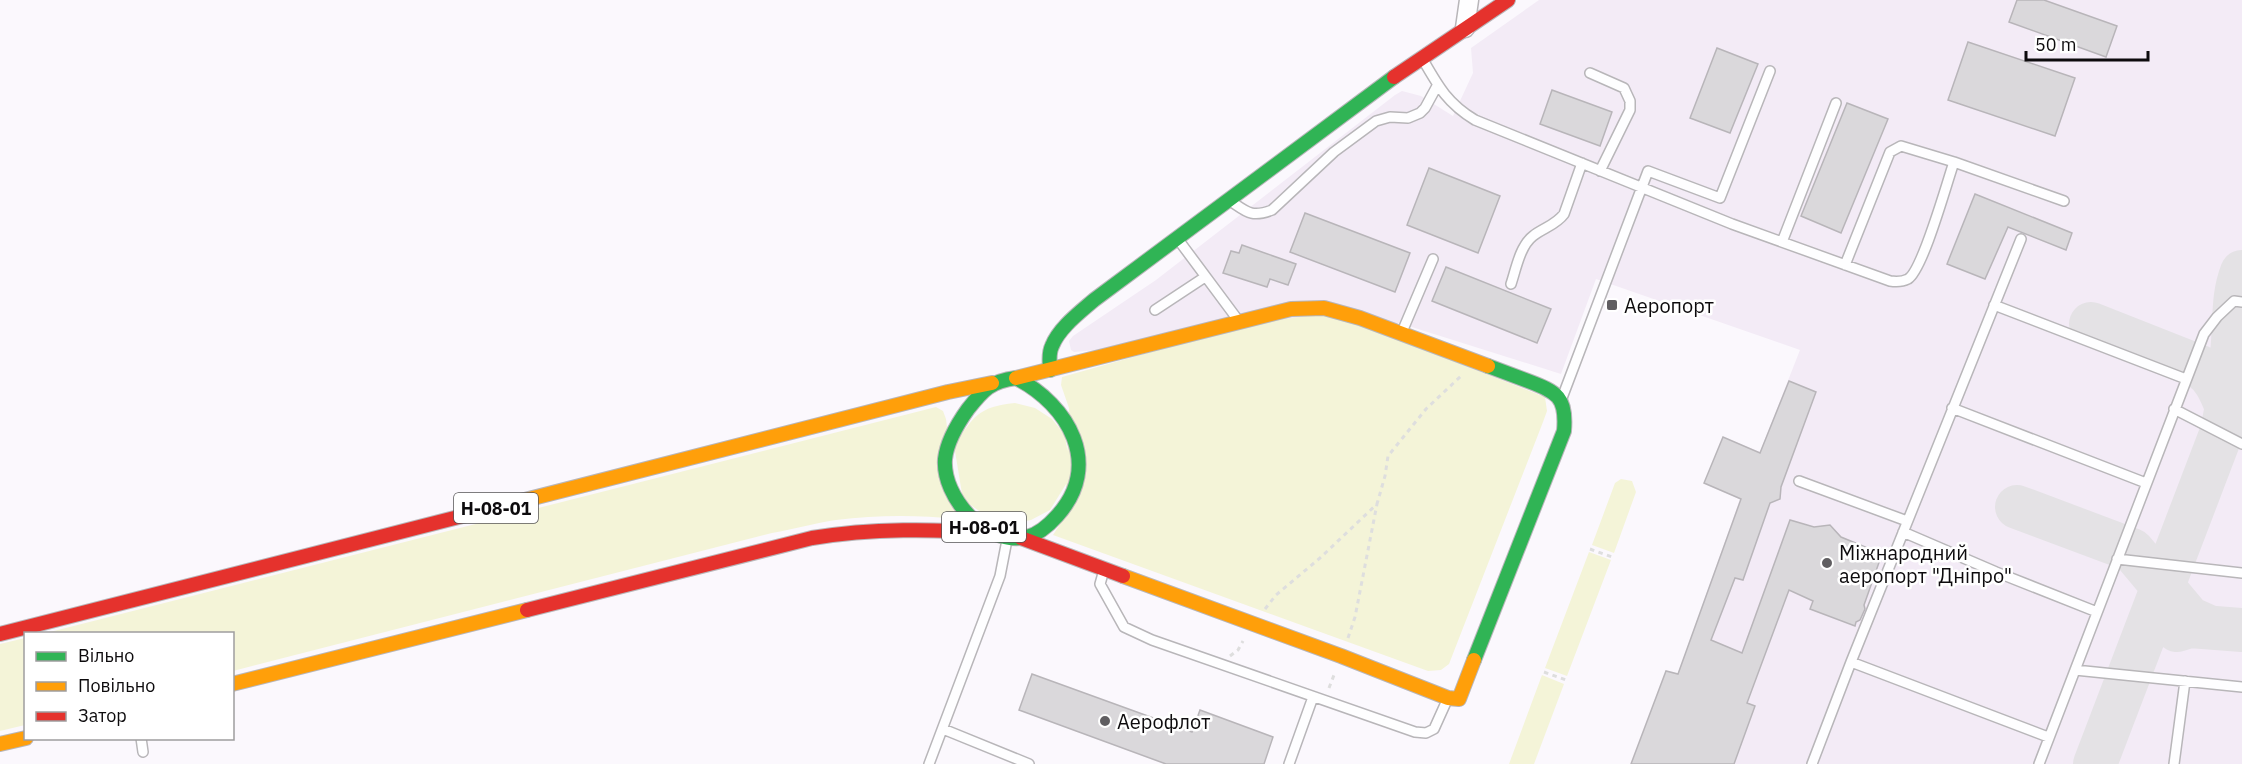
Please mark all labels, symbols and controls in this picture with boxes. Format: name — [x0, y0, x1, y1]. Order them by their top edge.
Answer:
scale bar — [2026, 24, 2148, 62]
text: 50 m — [2035, 33, 2077, 56]
place label: Аеропорт — [1624, 292, 1715, 319]
marker: Аеропорт — [1605, 298, 1619, 312]
road number: Н-08-01 — [454, 493, 538, 523]
road number: Н-08-01 — [942, 512, 1026, 542]
place label: Міжнародний аеропорт "Дніпро" — [1839, 539, 2012, 589]
marker: Міжнародний аеропорт "Дніпро" — [1820, 556, 1834, 570]
legend — [24, 632, 234, 740]
text: Вільно — [78, 644, 134, 667]
text: Повільно — [78, 674, 155, 697]
text: Затор — [78, 704, 127, 727]
place label: Аерофлот — [1117, 708, 1211, 735]
marker: Аерофлот — [1098, 714, 1112, 728]

